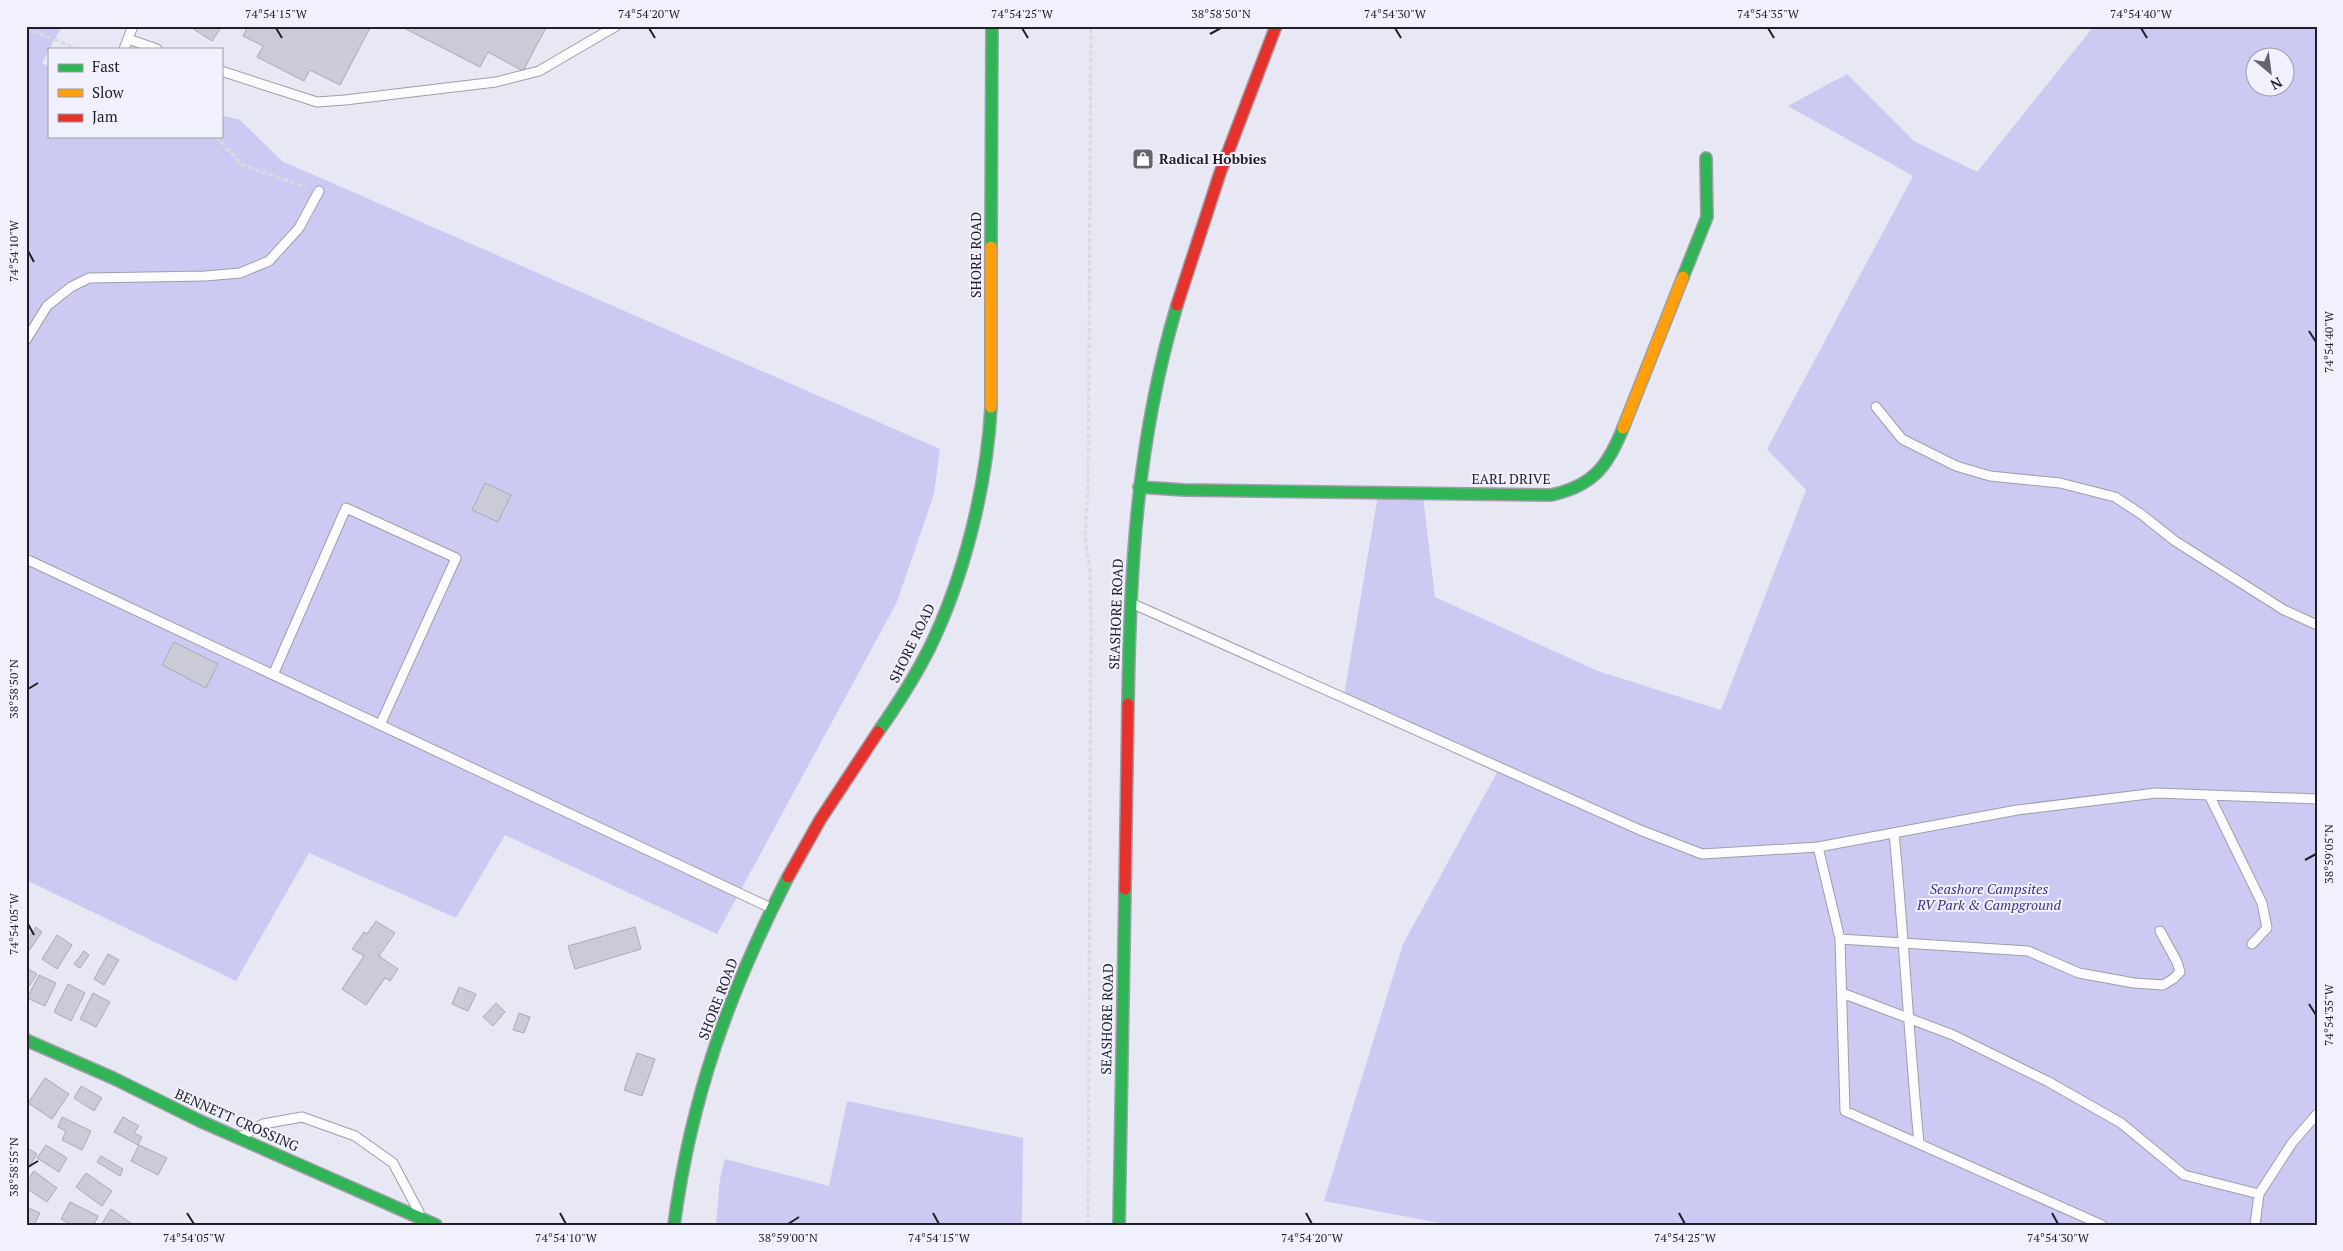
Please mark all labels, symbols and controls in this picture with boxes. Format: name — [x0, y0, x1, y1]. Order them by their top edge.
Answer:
text: 74°54'15"W — [245, 6, 308, 21]
text: 74°54'20"W — [618, 6, 681, 21]
text: 74°54'25"W — [991, 6, 1054, 21]
text: 38°58'50"N — [1191, 6, 1251, 21]
text: 74°54'30"W — [1364, 6, 1427, 21]
text: 74°54'35"W — [1737, 6, 1800, 21]
text: 74°54'40"W — [2110, 6, 2173, 21]
legend — [48, 48, 222, 138]
north arrow — [2246, 48, 2296, 98]
text: Fast — [92, 56, 120, 76]
text: N — [2267, 73, 2286, 95]
text: Slow — [92, 82, 125, 102]
text: Jam — [92, 106, 118, 126]
shop icon: Radical Hobbies — [1131, 147, 1155, 171]
place label: Radical Hobbies — [1159, 149, 1267, 168]
street label: SHORE ROAD — [966, 212, 985, 298]
text: 74°54'10"W — [6, 219, 21, 282]
text: 74°54'40"W — [2321, 310, 2336, 373]
street label: EARL DRIVE — [1471, 469, 1551, 488]
street label: SEASHORE ROAD — [1104, 558, 1127, 670]
street label: SHORE ROAD — [884, 600, 939, 686]
text: 38°58'50"N — [6, 659, 21, 719]
text: 38°59'05"N — [2321, 824, 2336, 884]
park label: Seashore Campsites RV Park & Campground — [1916, 879, 2061, 914]
text: 74°54'05"W — [6, 892, 21, 955]
street label: SHORE ROAD — [693, 955, 742, 1042]
street label: SEASHORE ROAD — [1096, 963, 1117, 1075]
text: 74°54'35"W — [2321, 983, 2336, 1046]
street label: BENNETT CROSSING — [172, 1084, 303, 1156]
text: 38°58'55"N — [6, 1137, 21, 1197]
text: 74°54'05"W — [163, 1230, 226, 1245]
text: 74°54'10"W — [535, 1230, 598, 1245]
text: 38°59'00"N — [758, 1230, 818, 1245]
text: 74°54'15"W — [908, 1230, 971, 1245]
text: 74°54'20"W — [1281, 1230, 1344, 1245]
text: 74°54'25"W — [1654, 1230, 1717, 1245]
text: 74°54'30"W — [2027, 1230, 2090, 1245]

